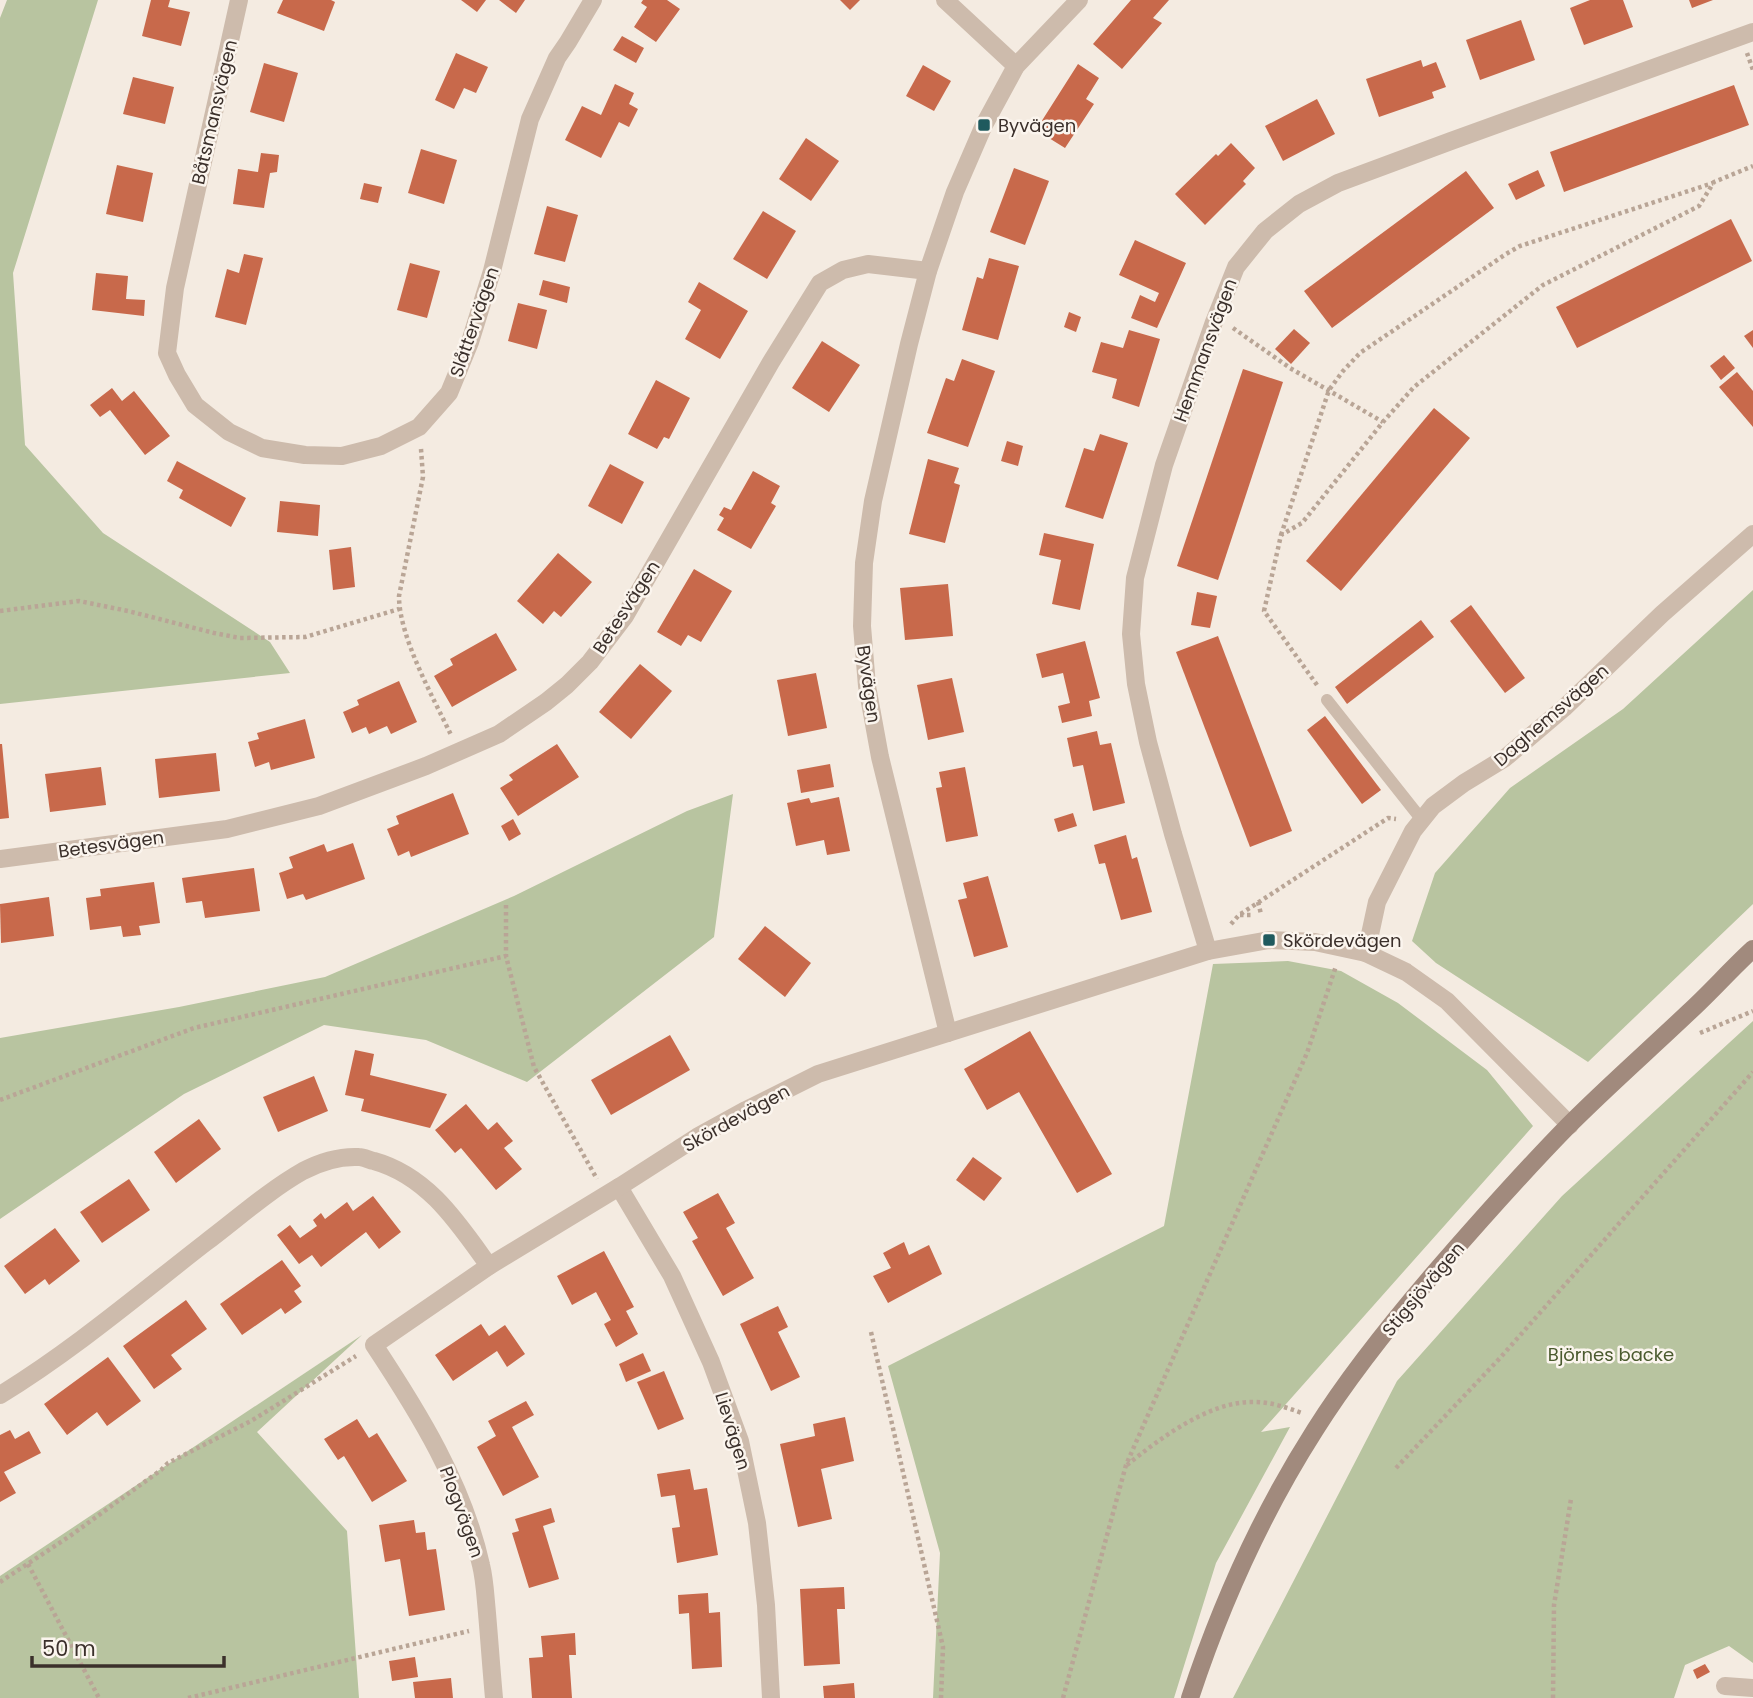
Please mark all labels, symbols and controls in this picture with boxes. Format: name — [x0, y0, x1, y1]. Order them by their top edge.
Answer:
street label: Båtsmansvägen — [185, 37, 243, 187]
place label: Byvägen — [998, 113, 1076, 138]
marker: Byvägen — [976, 117, 992, 133]
street label: Slåttervägen — [443, 263, 505, 381]
street label: Hemmansvägen — [1167, 275, 1243, 425]
street label: Betesvägen — [587, 556, 665, 658]
street label: Byvägen — [851, 643, 887, 725]
street label: Daghemsvägen — [1488, 658, 1614, 772]
street label: Betesvägen — [57, 824, 165, 864]
place label: Skördevägen — [1283, 928, 1402, 953]
marker: Skördevägen — [1261, 932, 1277, 948]
street label: Skördevägen — [678, 1078, 794, 1158]
street label: Stigsjövägen — [1376, 1236, 1470, 1342]
park label: Björnes backe — [1548, 1342, 1674, 1367]
street label: Lievägen — [709, 1389, 757, 1473]
street label: Plogvägen — [434, 1463, 490, 1561]
scale bar — [32, 1624, 224, 1668]
text: 50 m — [42, 1634, 96, 1663]

